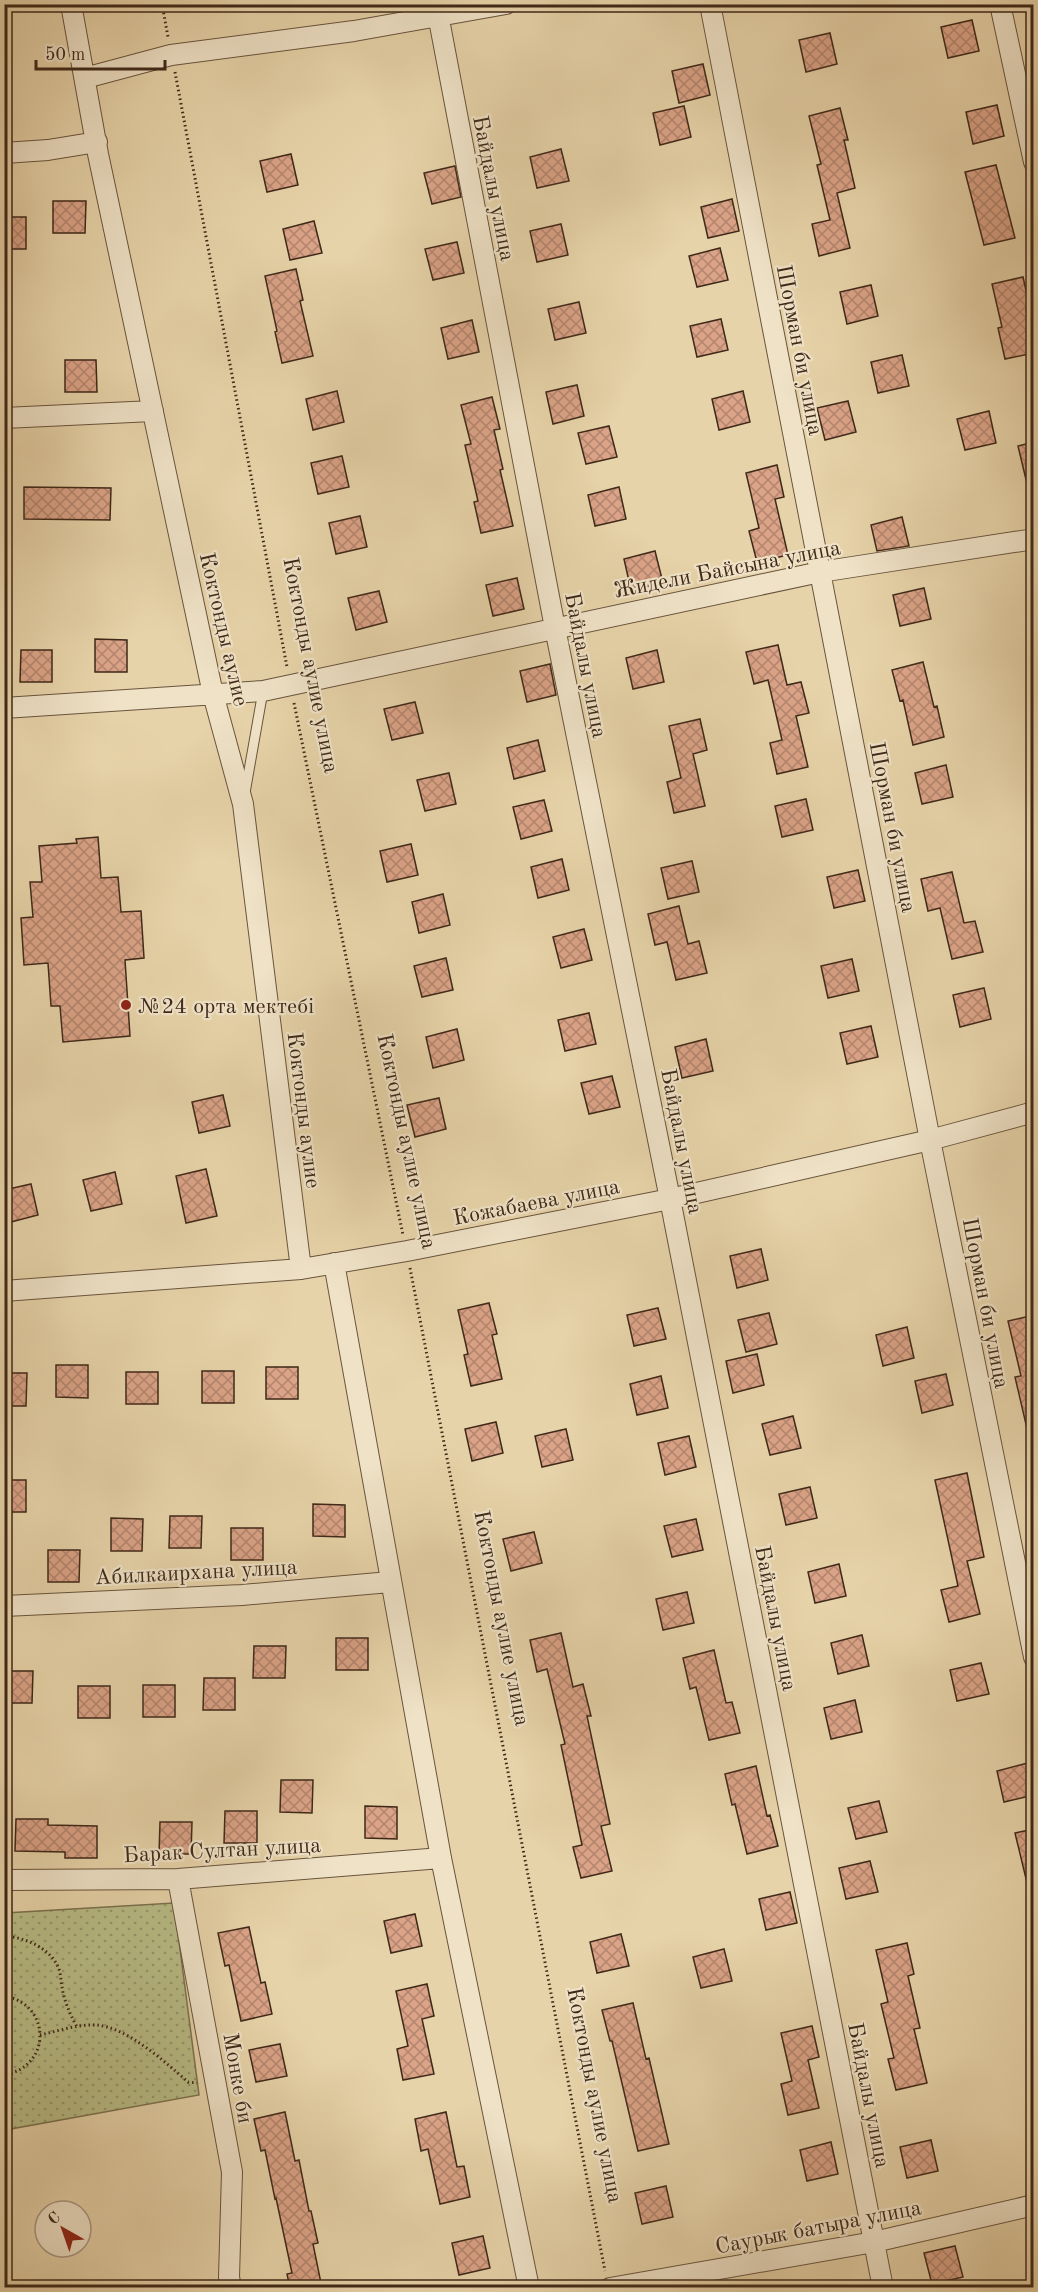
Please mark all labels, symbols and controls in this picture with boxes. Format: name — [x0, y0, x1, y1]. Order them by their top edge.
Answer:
scale bar — [36, 33, 165, 71]
text: 50 m — [45, 46, 85, 64]
street label: Байдалы улица — [468, 114, 518, 263]
street label: Шорман би улица — [772, 263, 826, 438]
street label: Жидели Байсына улица — [612, 537, 843, 603]
street label: Коктонды аулие — [195, 550, 251, 708]
street label: Коктонды аулие улица — [278, 556, 342, 775]
street label: Байдалы улица — [560, 591, 610, 740]
street label: Шорман би улица — [865, 740, 919, 915]
place label: №24 орта мектебі — [138, 996, 314, 1018]
marker: №24 орта мектебі — [119, 998, 133, 1012]
street label: Коктонды аулие — [283, 1031, 324, 1190]
street label: Коктонды аулие улица — [372, 1032, 440, 1251]
street label: Байдалы улица — [656, 1067, 706, 1216]
street label: Кожабаева улица — [451, 1176, 622, 1230]
street label: Шорман би улица — [958, 1216, 1012, 1391]
street label: Коктонды аулие улица — [469, 1509, 533, 1728]
street label: Байдалы улица — [750, 1544, 800, 1693]
street label: Абилкаирхана улица — [94, 1557, 298, 1589]
street label: Барак Султан улица — [123, 1835, 322, 1867]
street label: Коктонды аулие улица — [562, 1986, 626, 2205]
street label: Байдалы улица — [843, 2021, 893, 2170]
street label: Монке би — [218, 2031, 256, 2125]
street label: Саурык батыра улица — [713, 2197, 923, 2259]
north arrow — [33, 2199, 93, 2259]
text: С — [45, 2210, 64, 2229]

